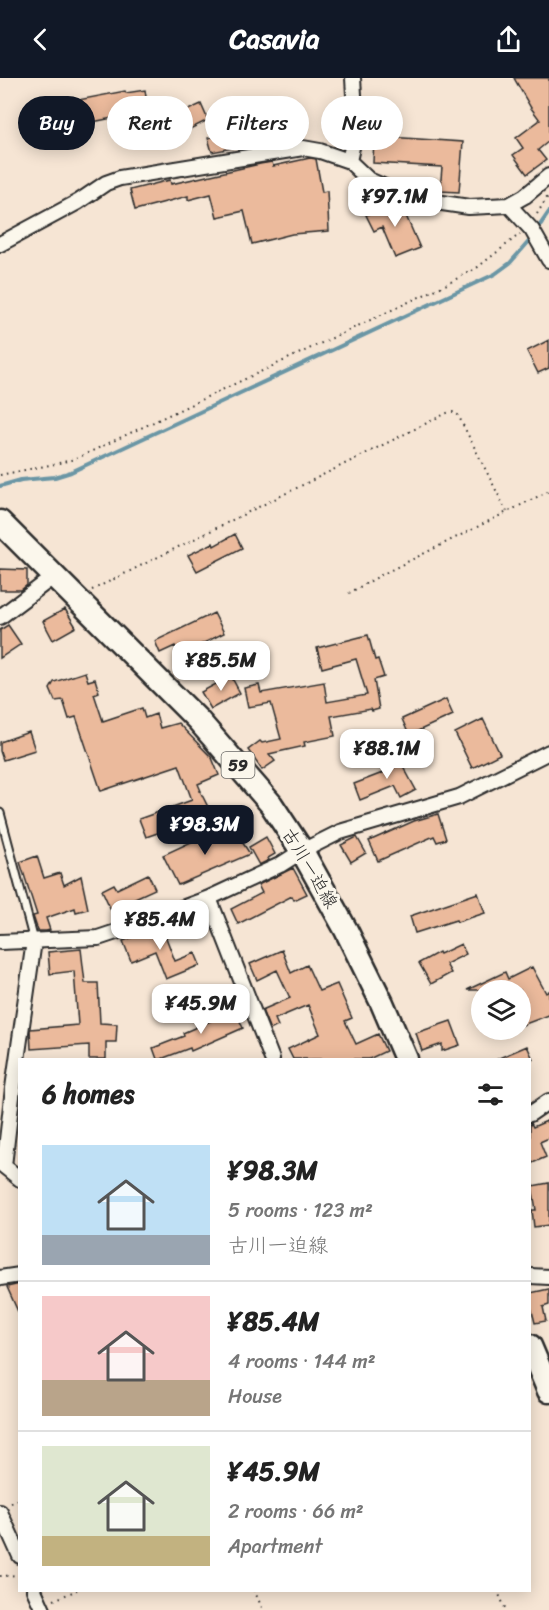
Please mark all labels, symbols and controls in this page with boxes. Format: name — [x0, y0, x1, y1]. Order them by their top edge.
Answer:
text: Casavia — [230, 15, 319, 63]
icon: back — [24, 23, 57, 56]
icon: share — [492, 23, 525, 56]
chip: Buy — [18, 96, 95, 150]
chip: Rent — [107, 96, 193, 150]
chip: Filters — [205, 96, 309, 150]
chip: New — [321, 96, 403, 150]
pin: ¥97.1M — [346, 177, 444, 228]
text: ¥97.1M — [362, 179, 428, 214]
pin: ¥85.5M — [172, 641, 270, 692]
text: ¥85.5M — [186, 643, 256, 678]
pin: ¥88.1M — [338, 729, 436, 780]
text: ¥88.1M — [354, 731, 420, 766]
road number: 59 — [222, 752, 254, 778]
pin: ¥98.3M — [156, 805, 254, 856]
text: ¥98.3M — [171, 807, 239, 842]
street label: 古川一迫線 — [273, 821, 347, 915]
pin: ¥85.4M — [111, 900, 209, 951]
text: ¥85.4M — [125, 902, 195, 937]
map controls — [471, 980, 531, 1040]
button: layers — [471, 980, 531, 1040]
pin: ¥45.9M — [152, 984, 250, 1035]
text: ¥45.9M — [166, 986, 236, 1021]
text: 6 homes — [42, 1071, 134, 1117]
icon: filters — [474, 1078, 507, 1111]
text: ¥98.3M — [228, 1147, 317, 1193]
icon: home — [90, 1169, 162, 1241]
text: 5 rooms · 123 m² — [228, 1193, 373, 1228]
text: 古川一迫線 — [228, 1228, 328, 1263]
text: ¥85.4M — [228, 1298, 319, 1344]
icon: home — [90, 1320, 162, 1392]
text: 4 rooms · 144 m² — [228, 1344, 376, 1379]
text: House — [228, 1379, 282, 1414]
text: ¥45.9M — [228, 1448, 320, 1494]
icon: home — [90, 1470, 162, 1542]
text: 2 rooms · 66 m² — [228, 1494, 364, 1529]
text: Apartment — [228, 1529, 322, 1564]

